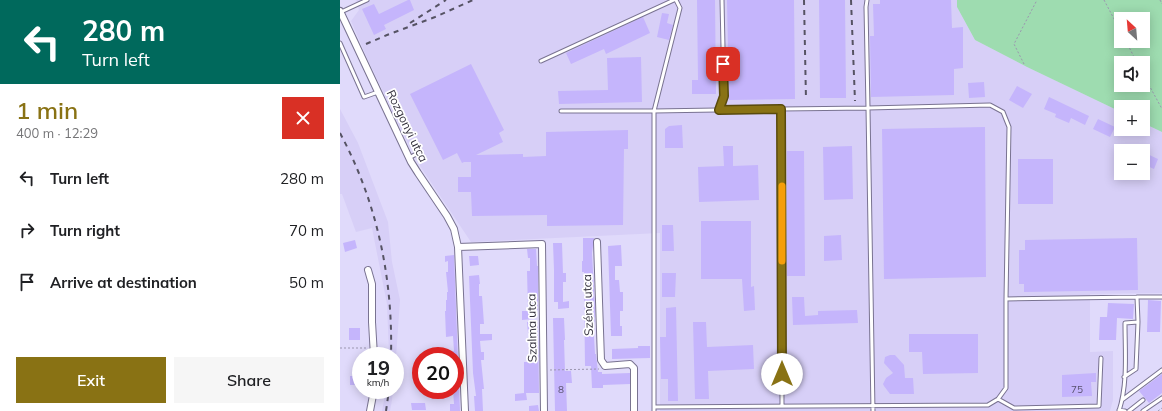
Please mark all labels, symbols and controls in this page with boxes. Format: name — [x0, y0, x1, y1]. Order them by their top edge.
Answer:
north arrow — [1114, 12, 1150, 48]
map controls — [1114, 12, 1150, 180]
text: 280 m — [82, 13, 165, 48]
icon: left — [16, 16, 68, 68]
pin — [706, 47, 740, 81]
text: Turn left — [82, 48, 150, 71]
icon: arrive — [712, 53, 734, 75]
button: sound — [1114, 56, 1150, 92]
street label: Rozgonyi utca — [383, 87, 431, 164]
text: 1 min — [16, 95, 78, 125]
button: close — [282, 97, 324, 139]
button: + — [1114, 100, 1150, 136]
text: 400 m · 12:29 — [16, 125, 98, 141]
button: − — [1114, 144, 1150, 180]
icon: left — [16, 167, 38, 189]
text: Turn left — [50, 169, 109, 188]
text: 280 m — [280, 169, 324, 188]
icon: right — [16, 219, 38, 241]
text: Turn right — [50, 221, 120, 240]
text: 70 m — [289, 221, 324, 240]
icon: arrive — [16, 271, 38, 293]
text: Arrive at destination — [50, 273, 197, 292]
text: 50 m — [289, 273, 324, 292]
street label: Széna utca — [579, 274, 596, 336]
street label: Szalma utca — [523, 294, 540, 363]
speed limit sign: 20 — [412, 347, 464, 399]
position arrow — [761, 353, 803, 395]
text: 19 — [366, 355, 390, 380]
button: Exit — [16, 357, 166, 403]
button: Share — [174, 357, 324, 403]
text: km/h — [367, 376, 389, 389]
house number: 8 — [558, 383, 564, 396]
house number: 75 — [1071, 383, 1083, 396]

